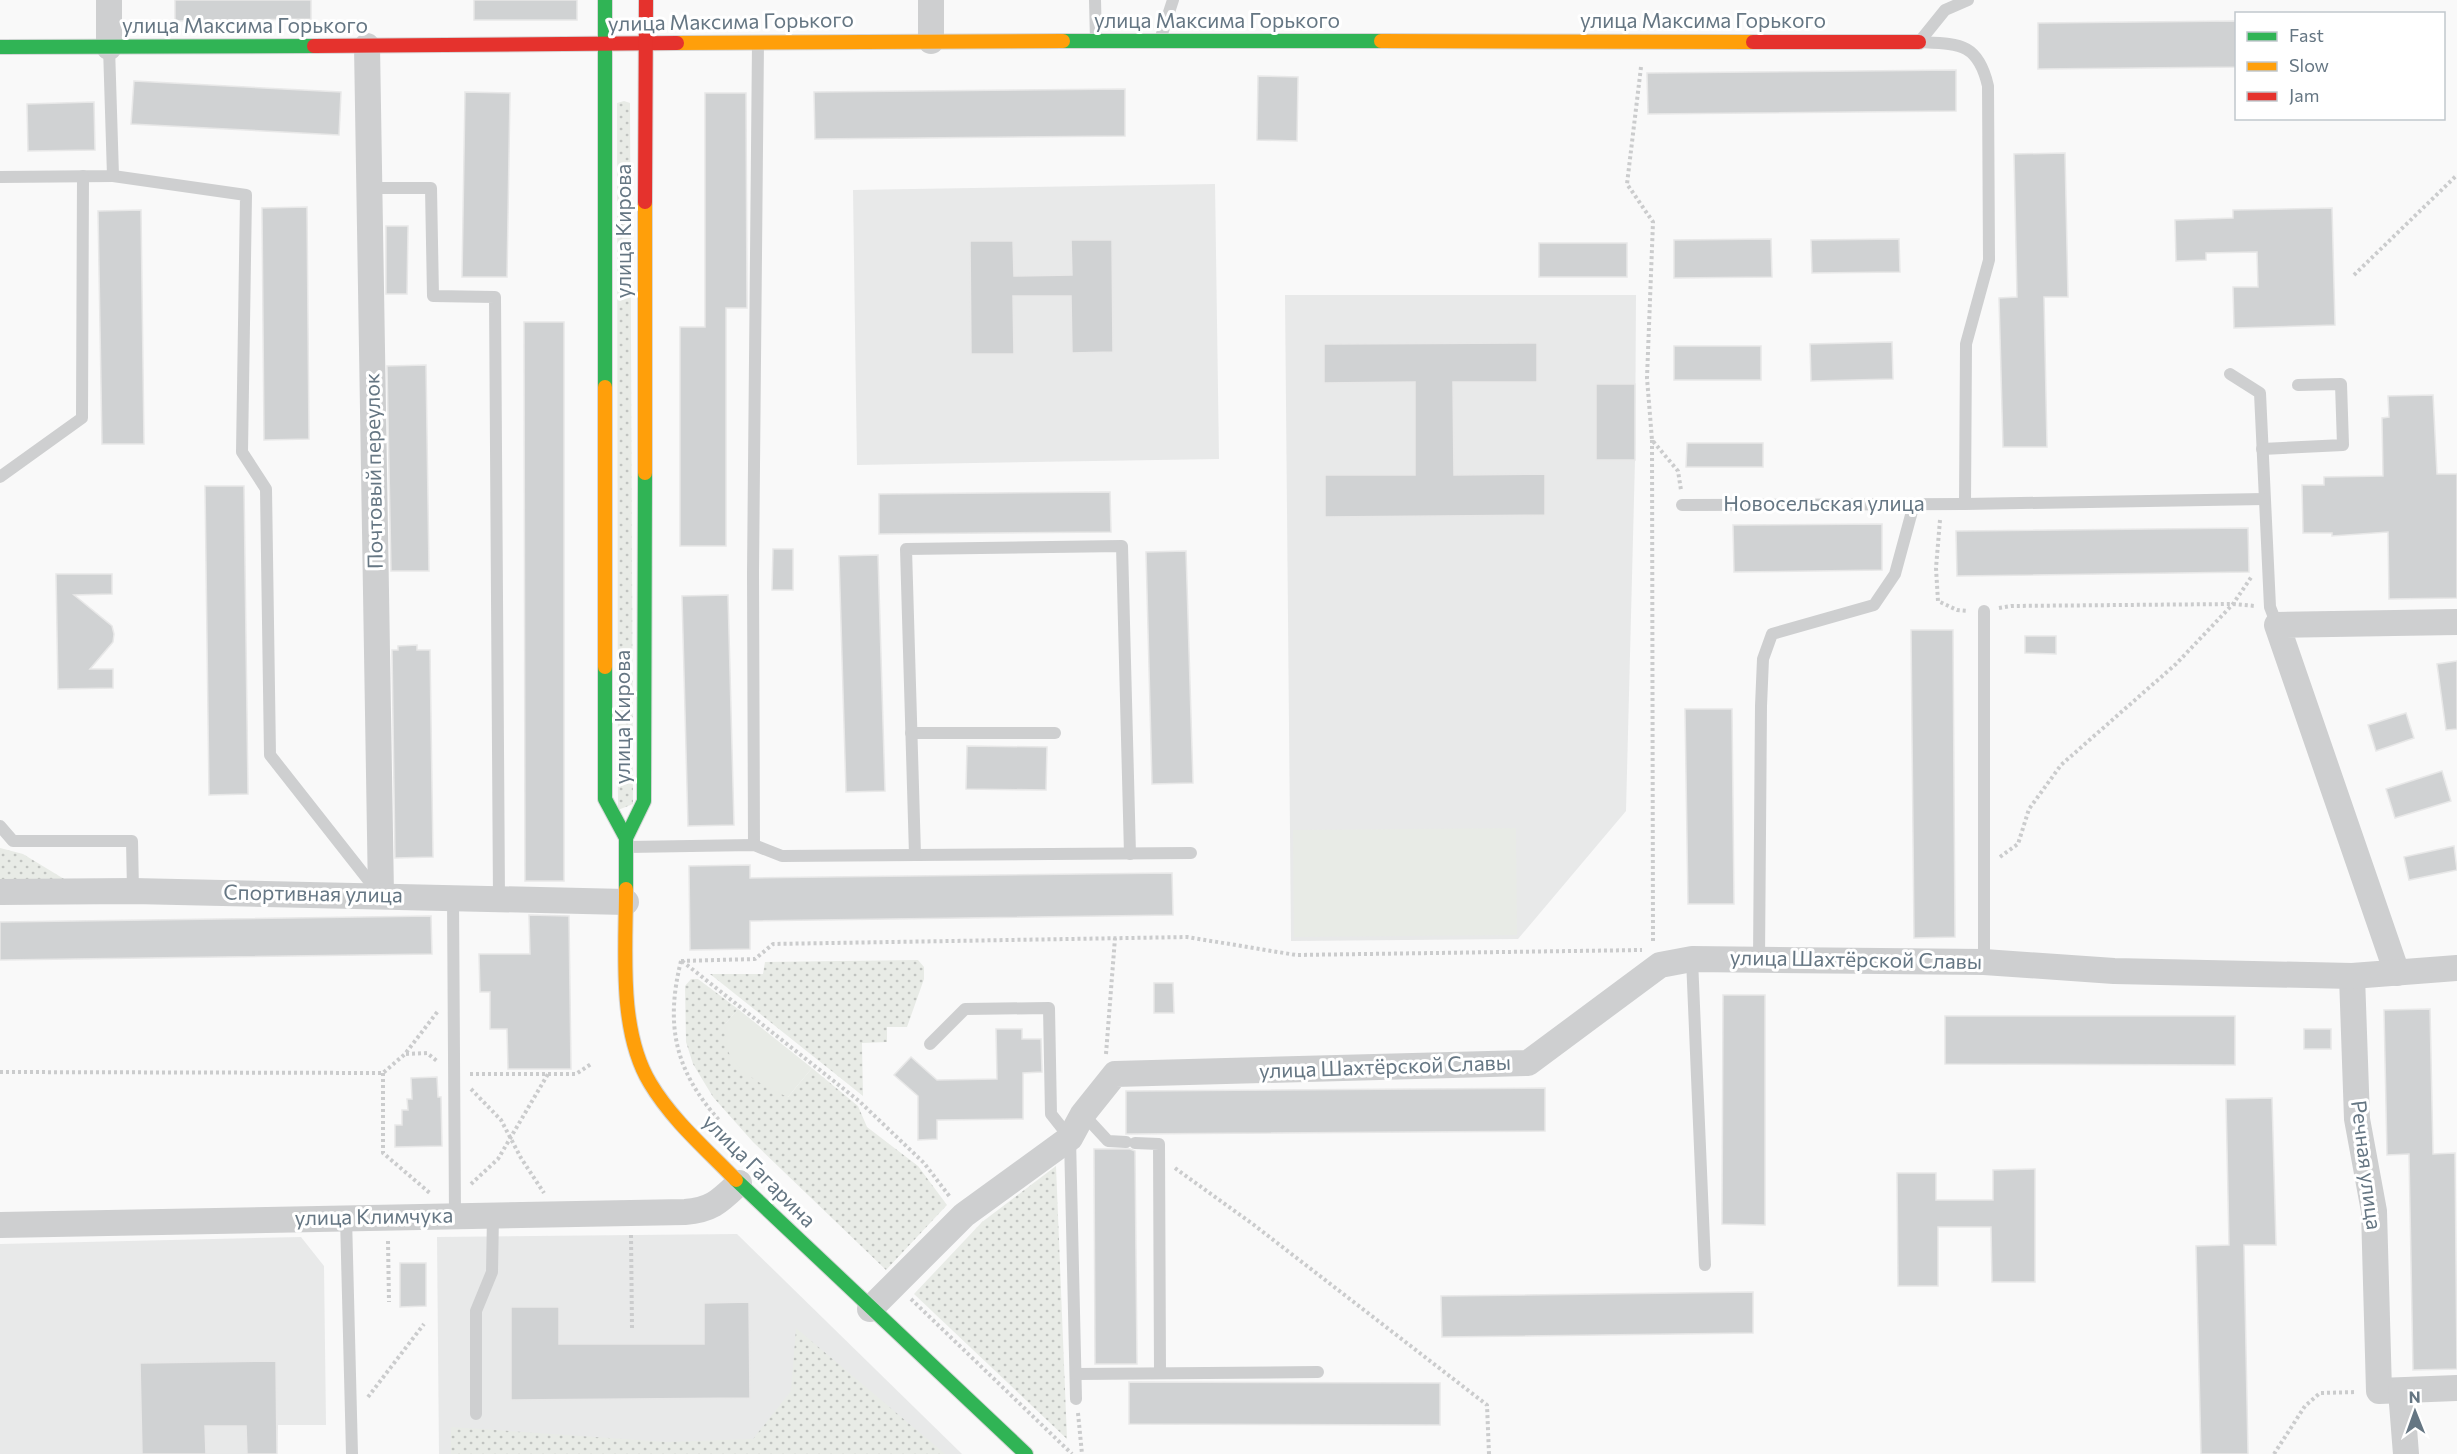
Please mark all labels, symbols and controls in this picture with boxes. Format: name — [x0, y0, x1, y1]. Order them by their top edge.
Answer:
street label: улица Максима Горького — [608, 6, 854, 35]
street label: улица Максима Горького — [1094, 7, 1340, 32]
street label: улица Максима Горького — [1580, 7, 1826, 32]
street label: улица Максима Горького — [122, 12, 368, 37]
legend — [2235, 12, 2445, 120]
text: Fast — [2289, 24, 2324, 46]
text: Slow — [2289, 54, 2329, 76]
text: Jam — [2289, 84, 2319, 106]
street label: улица Кирова — [610, 164, 635, 298]
street label: Почтовый переулок — [358, 373, 387, 569]
street label: Новосельская улица — [1723, 490, 1925, 515]
street label: улица Кирова — [609, 650, 634, 784]
street label: Спортивная улица — [223, 878, 403, 907]
street label: улица Шахтёрской Славы — [1730, 944, 1982, 973]
street label: улица Шахтёрской Славы — [1259, 1049, 1511, 1082]
street label: Речная улица — [2347, 1099, 2388, 1231]
street label: улица Гагарина — [698, 1108, 822, 1232]
street label: улица Климчука — [294, 1202, 454, 1229]
north arrow — [2385, 1382, 2445, 1442]
text: N — [2409, 1387, 2421, 1406]

